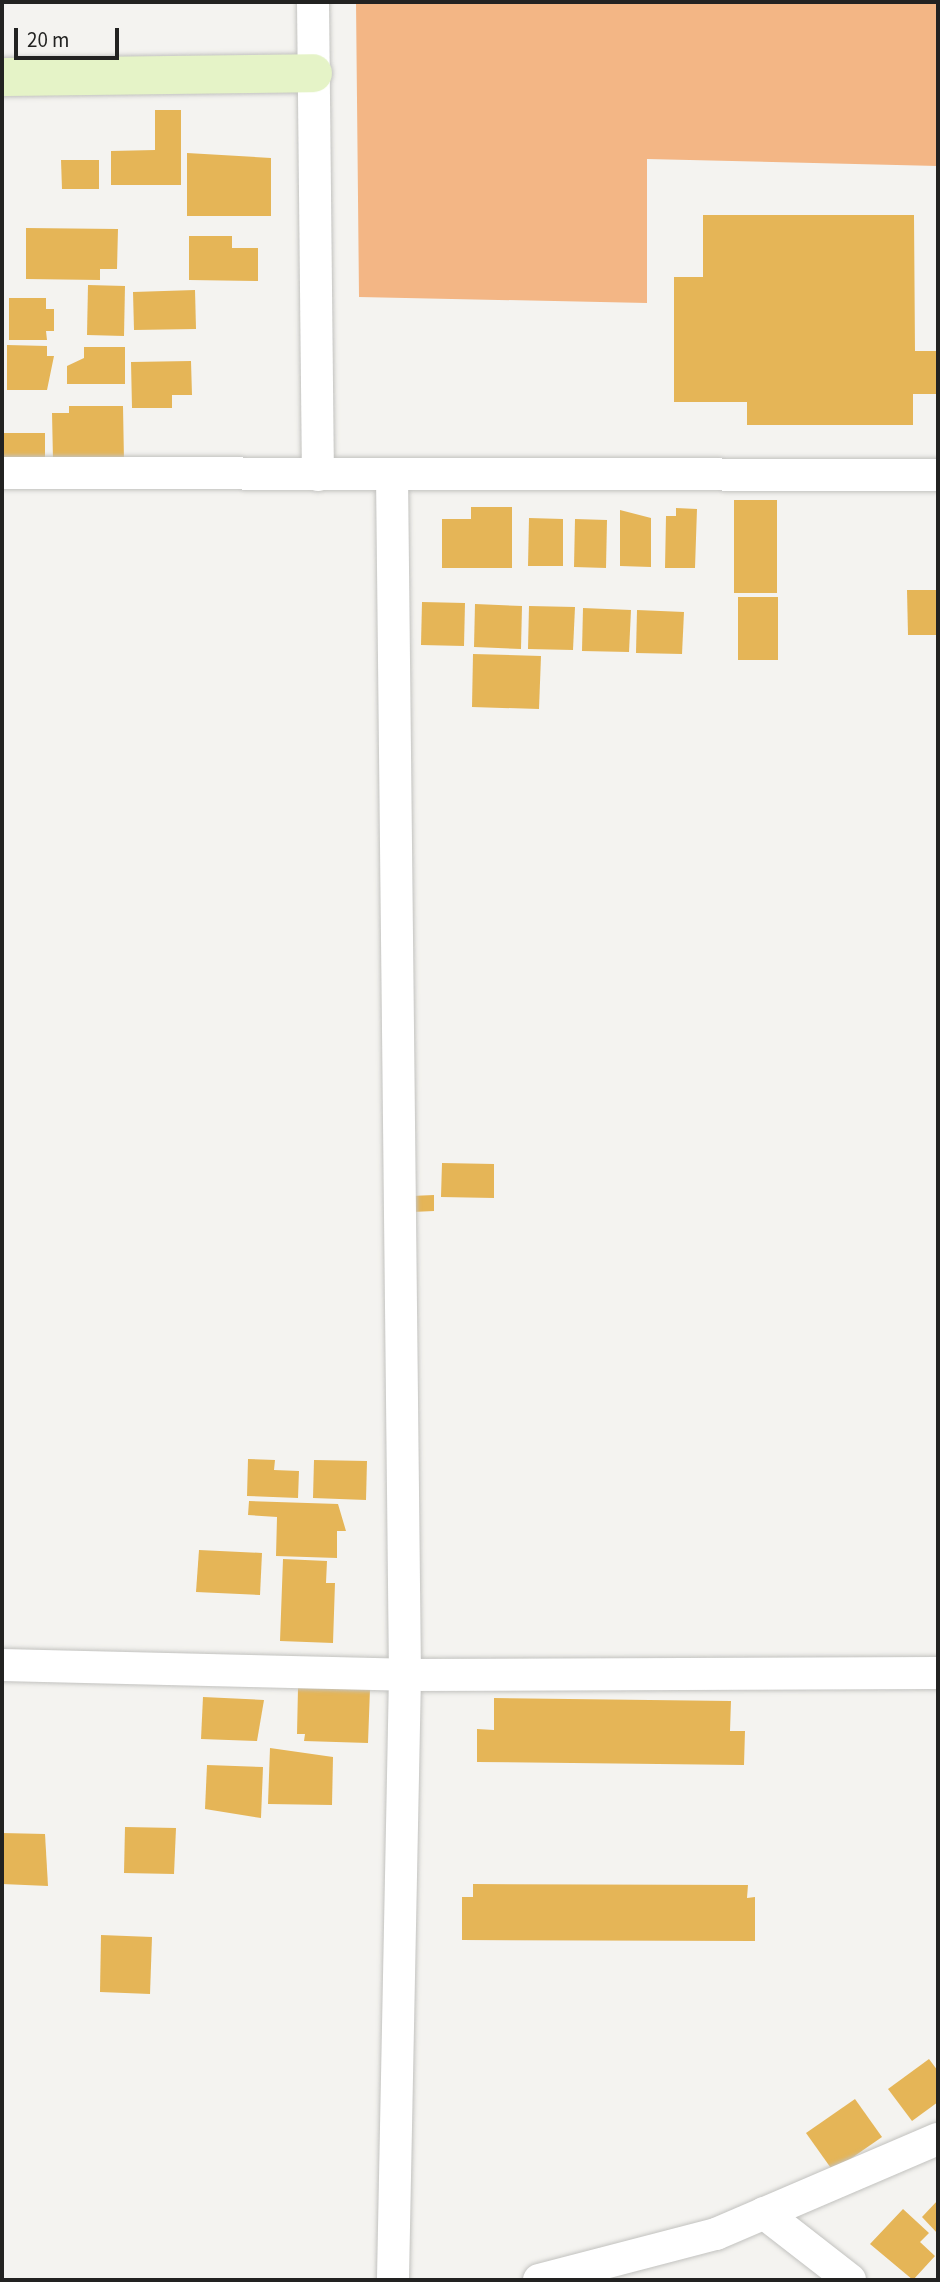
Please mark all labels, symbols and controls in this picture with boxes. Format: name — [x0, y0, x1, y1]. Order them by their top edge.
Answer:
scale bar — [18, 14, 122, 58]
text: 20 m — [27, 25, 69, 55]

